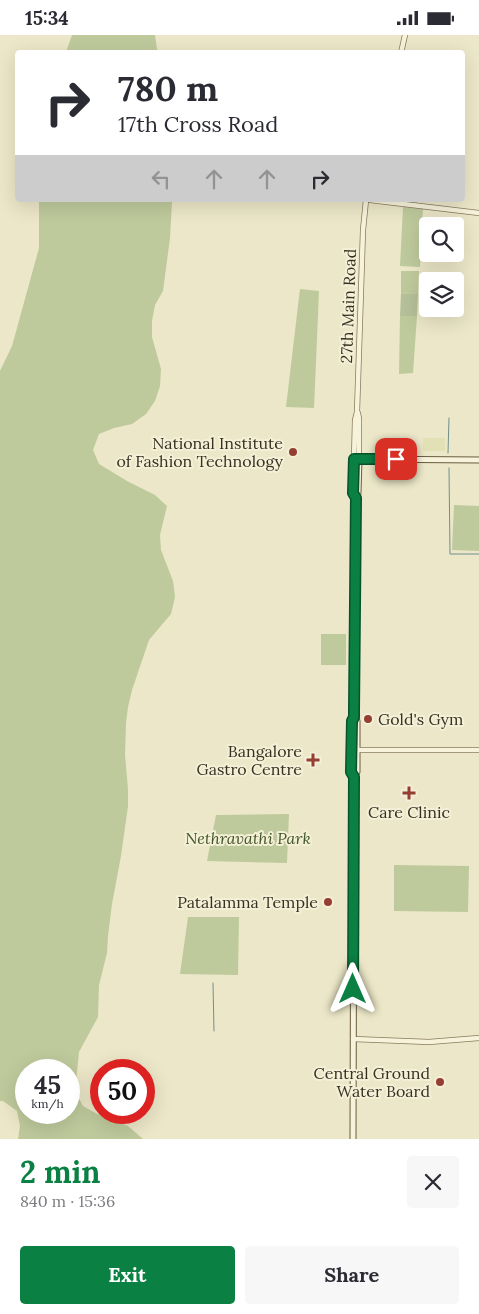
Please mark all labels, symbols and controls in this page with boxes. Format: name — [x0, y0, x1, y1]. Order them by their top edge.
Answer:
text: 15:34 — [25, 6, 69, 30]
text: 780 m — [118, 66, 218, 111]
icon: right — [35, 70, 100, 135]
text: 17th Cross Road — [118, 110, 278, 138]
icon: left — [147, 165, 175, 193]
icon: ahead — [200, 165, 228, 193]
icon: ahead — [253, 165, 281, 193]
icon: right — [306, 165, 334, 193]
map controls — [419, 217, 464, 317]
button: search — [419, 217, 464, 262]
street label: 27th Main Road — [336, 248, 360, 364]
button: layers — [419, 272, 464, 317]
place label: National Institute of Fashion Technology — [116, 433, 284, 471]
pin — [375, 438, 417, 480]
icon: arrive — [382, 445, 410, 473]
marker: National Institute of Fashion Technology — [287, 446, 299, 458]
place label: Gold's Gym — [378, 709, 463, 729]
marker: Gold's Gym — [362, 713, 374, 725]
place label: Bangalore Gastro Centre — [196, 741, 302, 779]
marker: Bangalore Gastro Centre — [306, 753, 320, 767]
marker: Care Clinic — [402, 786, 416, 800]
place label: Care Clinic — [368, 802, 450, 822]
park label: Nethravathi Park — [185, 828, 311, 848]
place label: Patalamma Temple — [177, 892, 318, 912]
marker: Patalamma Temple — [322, 896, 334, 908]
position arrow — [326, 962, 378, 1014]
speed limit sign: 50 — [90, 1059, 155, 1124]
place label: Central Ground Water Board — [314, 1063, 430, 1101]
text: 45 — [34, 1069, 61, 1101]
marker: Central Ground Water Board — [434, 1076, 446, 1088]
text: km/h — [31, 1096, 64, 1111]
text: 2 min — [20, 1153, 100, 1191]
button: close — [407, 1156, 459, 1208]
text: 840 m · 15:36 — [20, 1191, 115, 1211]
button: Exit — [20, 1246, 235, 1304]
button: Share — [245, 1246, 459, 1304]

